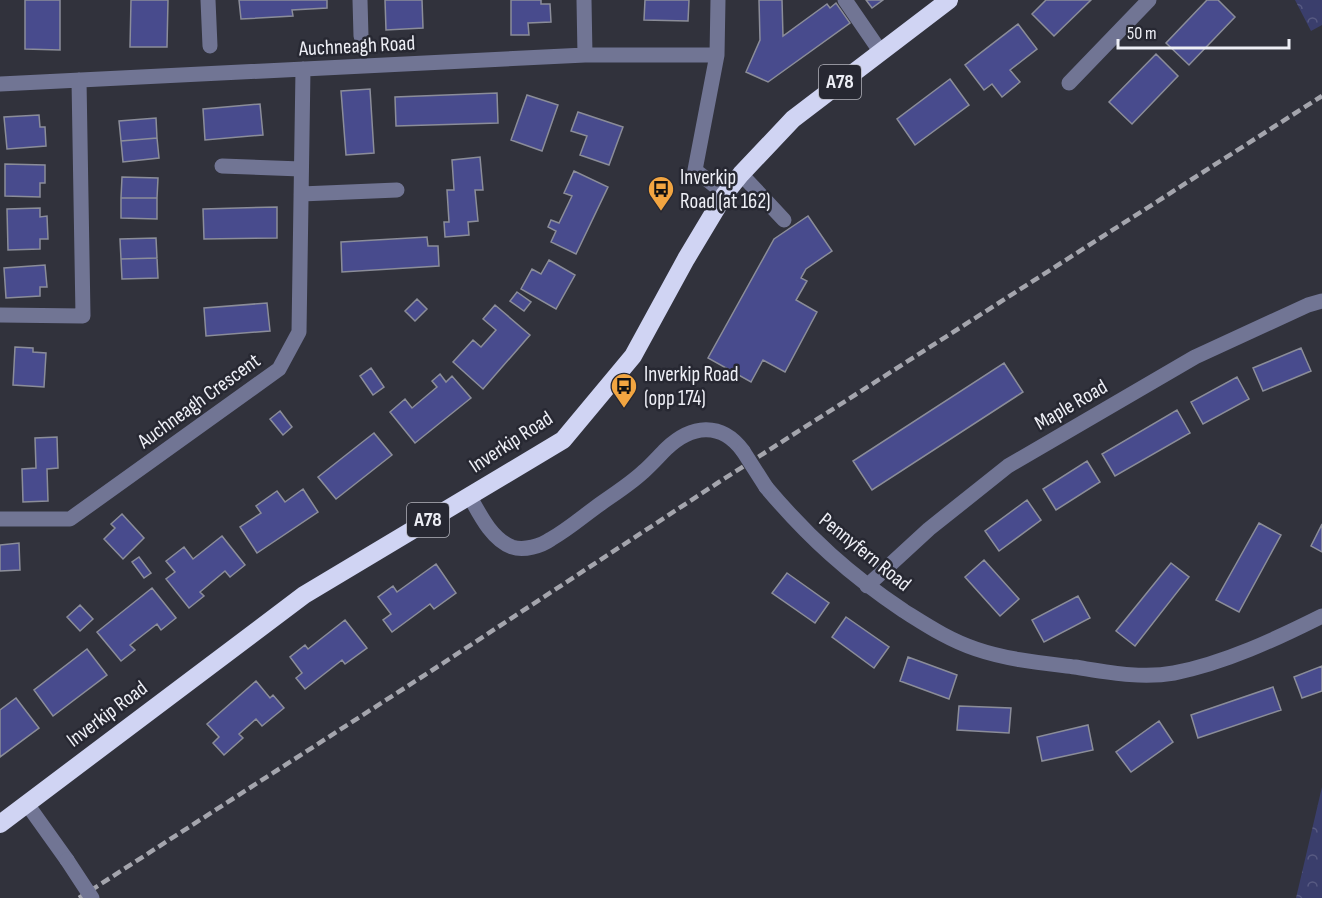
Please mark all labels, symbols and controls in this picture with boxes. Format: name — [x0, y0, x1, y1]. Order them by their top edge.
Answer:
scale bar — [1118, 12, 1289, 50]
text: 50 m — [1127, 23, 1157, 44]
street label: Auchneagh Road — [297, 30, 416, 62]
road number: A78 — [819, 65, 861, 99]
place label: Inverkip Road (at 162) — [680, 165, 771, 214]
bus stop icon: Inverkip Road (at 162) — [646, 174, 676, 212]
street label: Auchneagh Crescent — [132, 348, 265, 454]
place label: Inverkip Road (opp 174) — [644, 362, 739, 411]
bus stop icon: Inverkip Road (opp 174) — [609, 371, 639, 409]
street label: Maple Road — [1030, 374, 1112, 436]
street label: Inverkip Road — [465, 406, 557, 478]
road number: A78 — [407, 503, 449, 537]
street label: Pennyfern Road — [814, 507, 916, 597]
street label: Inverkip Road — [62, 676, 152, 752]

